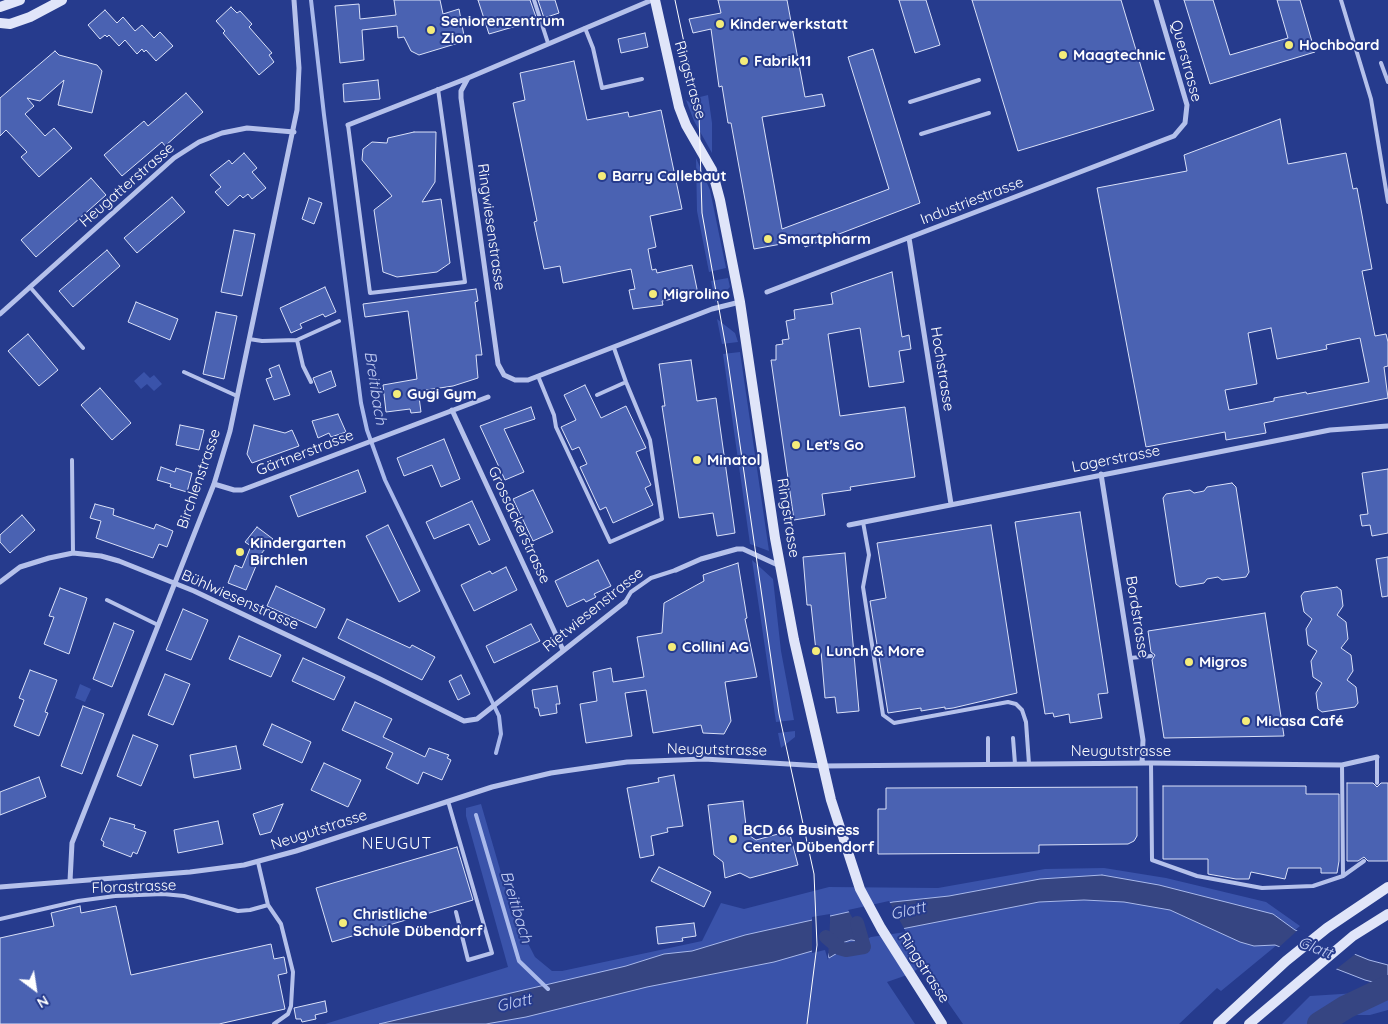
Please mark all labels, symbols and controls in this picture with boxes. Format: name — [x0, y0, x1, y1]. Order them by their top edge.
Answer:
place label: Seniorenzentrum Zion — [441, 12, 565, 47]
place label: Kinderwerkstatt — [730, 15, 848, 33]
marker: Kinderwerkstatt — [714, 18, 726, 30]
street label: Querstrasse — [1166, 18, 1206, 104]
marker: Seniorenzentrum Zion — [425, 24, 437, 36]
place label: Hochboard — [1299, 36, 1380, 54]
street label: Ringstrasse — [670, 39, 710, 121]
marker: Hochboard — [1283, 39, 1295, 51]
place label: Maagtechnic — [1073, 46, 1166, 64]
marker: Maagtechnic — [1057, 49, 1069, 61]
place label: Fabrik11 — [754, 52, 811, 70]
marker: Fabrik11 — [738, 55, 750, 67]
street label: Heugatterstrasse — [76, 139, 178, 231]
street label: Ringwiesenstrasse — [473, 162, 509, 292]
place label: Barry Callebaut — [612, 167, 727, 185]
marker: Barry Callebaut — [596, 170, 608, 182]
street label: Industriestrasse — [918, 173, 1026, 229]
place label: Smartpharm — [778, 230, 871, 248]
marker: Smartpharm — [762, 233, 774, 245]
place label: Migrolino — [663, 285, 730, 303]
marker: Migrolino — [647, 288, 659, 300]
street label: Hochstrasse — [926, 325, 958, 413]
water label: Breitibach — [360, 350, 390, 426]
place label: Gugi Gym — [407, 385, 476, 403]
marker: Gugi Gym — [391, 388, 403, 400]
street label: Gärtnerstrasse — [254, 426, 356, 480]
street label: Birchlenstrasse — [173, 427, 225, 531]
place label: Let's Go — [806, 436, 864, 454]
marker: Let's Go — [790, 439, 802, 451]
street label: Lagerstrasse — [1070, 442, 1162, 476]
place label: Minatol — [707, 451, 761, 469]
marker: Minatol — [691, 454, 703, 466]
street label: Grossackerstrasse — [484, 464, 554, 586]
street label: Ringstrasse — [773, 477, 803, 559]
place label: Kindergarten Birchlen — [250, 534, 346, 569]
marker: Kindergarten Birchlen — [234, 546, 246, 558]
street label: Rietwiesenstrasse — [539, 564, 647, 656]
street label: Bühlwiesenstrasse — [179, 566, 301, 634]
street label: Bordstrasse — [1122, 575, 1152, 659]
place label: Collini AG — [682, 638, 749, 656]
marker: Collini AG — [666, 641, 678, 653]
place label: Lunch & More — [826, 642, 924, 660]
marker: Lunch & More — [810, 645, 822, 657]
place label: Migros — [1199, 653, 1247, 671]
marker: Migros — [1183, 656, 1195, 668]
place label: Micasa Café — [1256, 712, 1344, 730]
marker: Micasa Café — [1240, 715, 1252, 727]
street label: Neugutstrasse — [667, 740, 767, 760]
street label: Neugutstrasse — [1071, 742, 1171, 760]
street label: Neugutstrasse — [269, 806, 369, 854]
place label: BCD 66 Business Center Dübendorf — [743, 821, 874, 856]
marker: BCD 66 Business Center Dübendorf — [727, 833, 739, 845]
district label: NEUGUT — [361, 834, 433, 854]
water label: Breitibach — [496, 869, 536, 945]
street label: Florastrasse — [91, 877, 177, 897]
water label: Glatt — [889, 898, 927, 924]
place label: Christliche Schule Dübendorf — [353, 905, 483, 940]
marker: Christliche Schule Dübendorf — [337, 917, 349, 929]
street label: Ringstrasse — [895, 929, 953, 1007]
water label: Glatt — [1295, 933, 1335, 963]
north arrow — [10, 964, 60, 1014]
water label: Glatt — [495, 990, 533, 1016]
text: N — [34, 991, 52, 1012]

